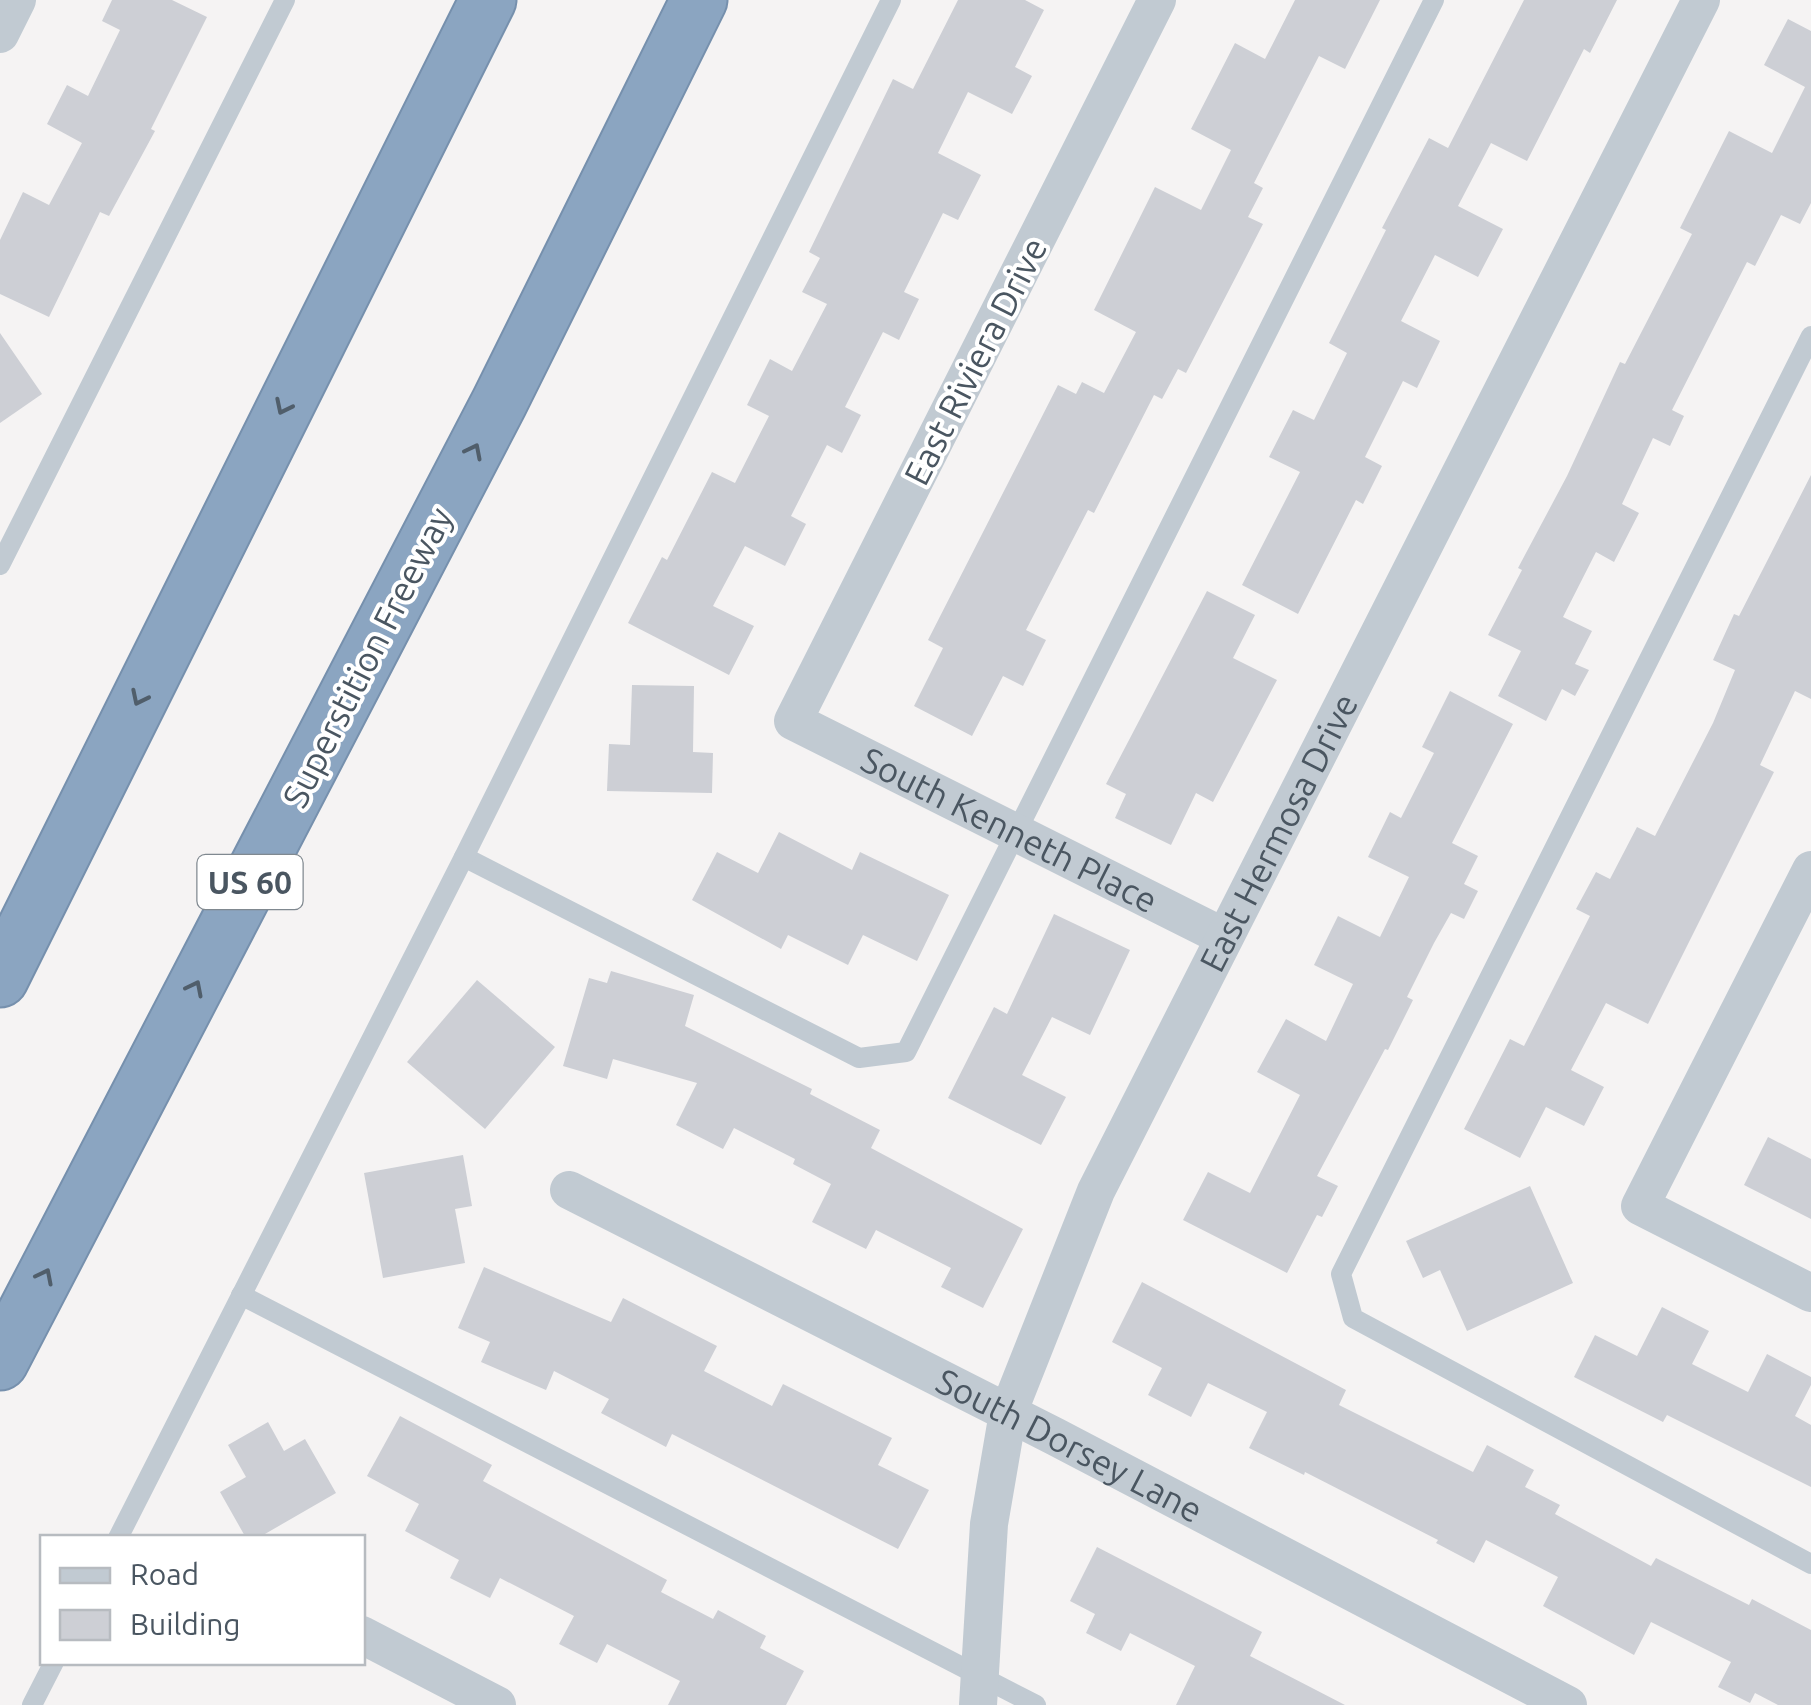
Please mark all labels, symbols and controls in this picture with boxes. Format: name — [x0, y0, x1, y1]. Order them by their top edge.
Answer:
street label: East Riviera Drive — [896, 231, 1054, 491]
one-way arrow — [276, 397, 296, 415]
one-way arrow — [462, 443, 481, 461]
street label: Superstition Freeway — [274, 500, 460, 814]
street label: East Hermosa Drive — [1191, 687, 1365, 978]
one-way arrow — [132, 688, 151, 706]
street label: South Kenneth Place — [855, 739, 1164, 920]
road number: US 60 — [198, 855, 302, 909]
one-way arrow — [183, 980, 202, 998]
one-way arrow — [33, 1268, 52, 1286]
street label: South Dorsey Lane — [930, 1360, 1209, 1530]
legend — [40, 1535, 365, 1665]
text: Road — [130, 1557, 199, 1591]
text: Building — [130, 1607, 241, 1641]

